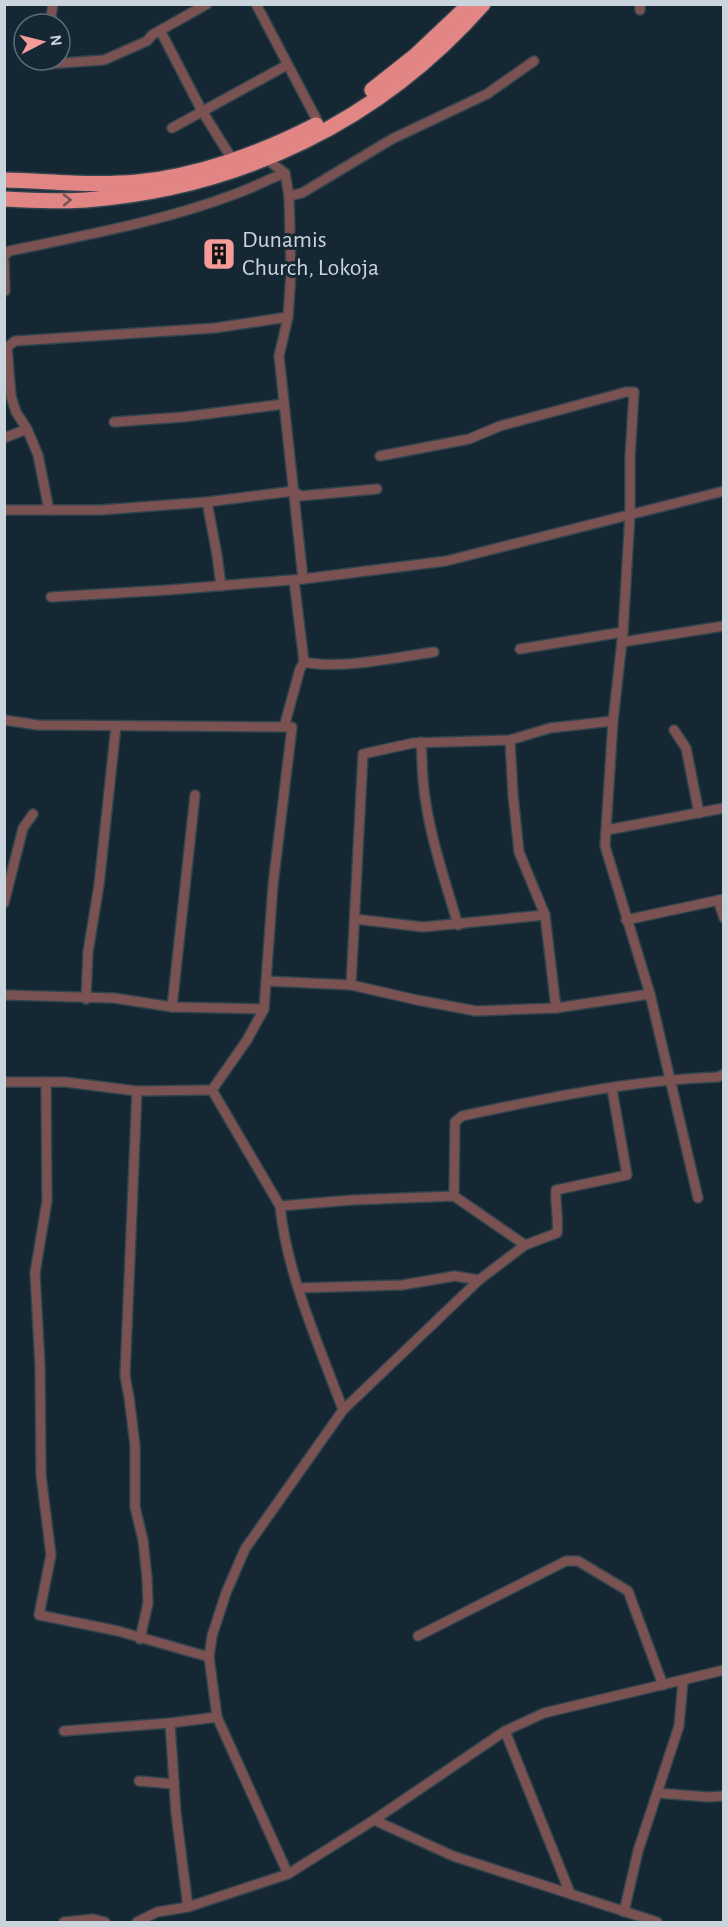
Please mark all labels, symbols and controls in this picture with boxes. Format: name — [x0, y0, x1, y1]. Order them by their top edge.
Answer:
north arrow — [12, 12, 72, 72]
text: N — [47, 34, 65, 47]
one-way arrow — [63, 194, 72, 206]
place label: Dunamis Church, Lokoja — [242, 228, 379, 280]
building icon: Dunamis Church, Lokoja — [201, 236, 237, 272]

